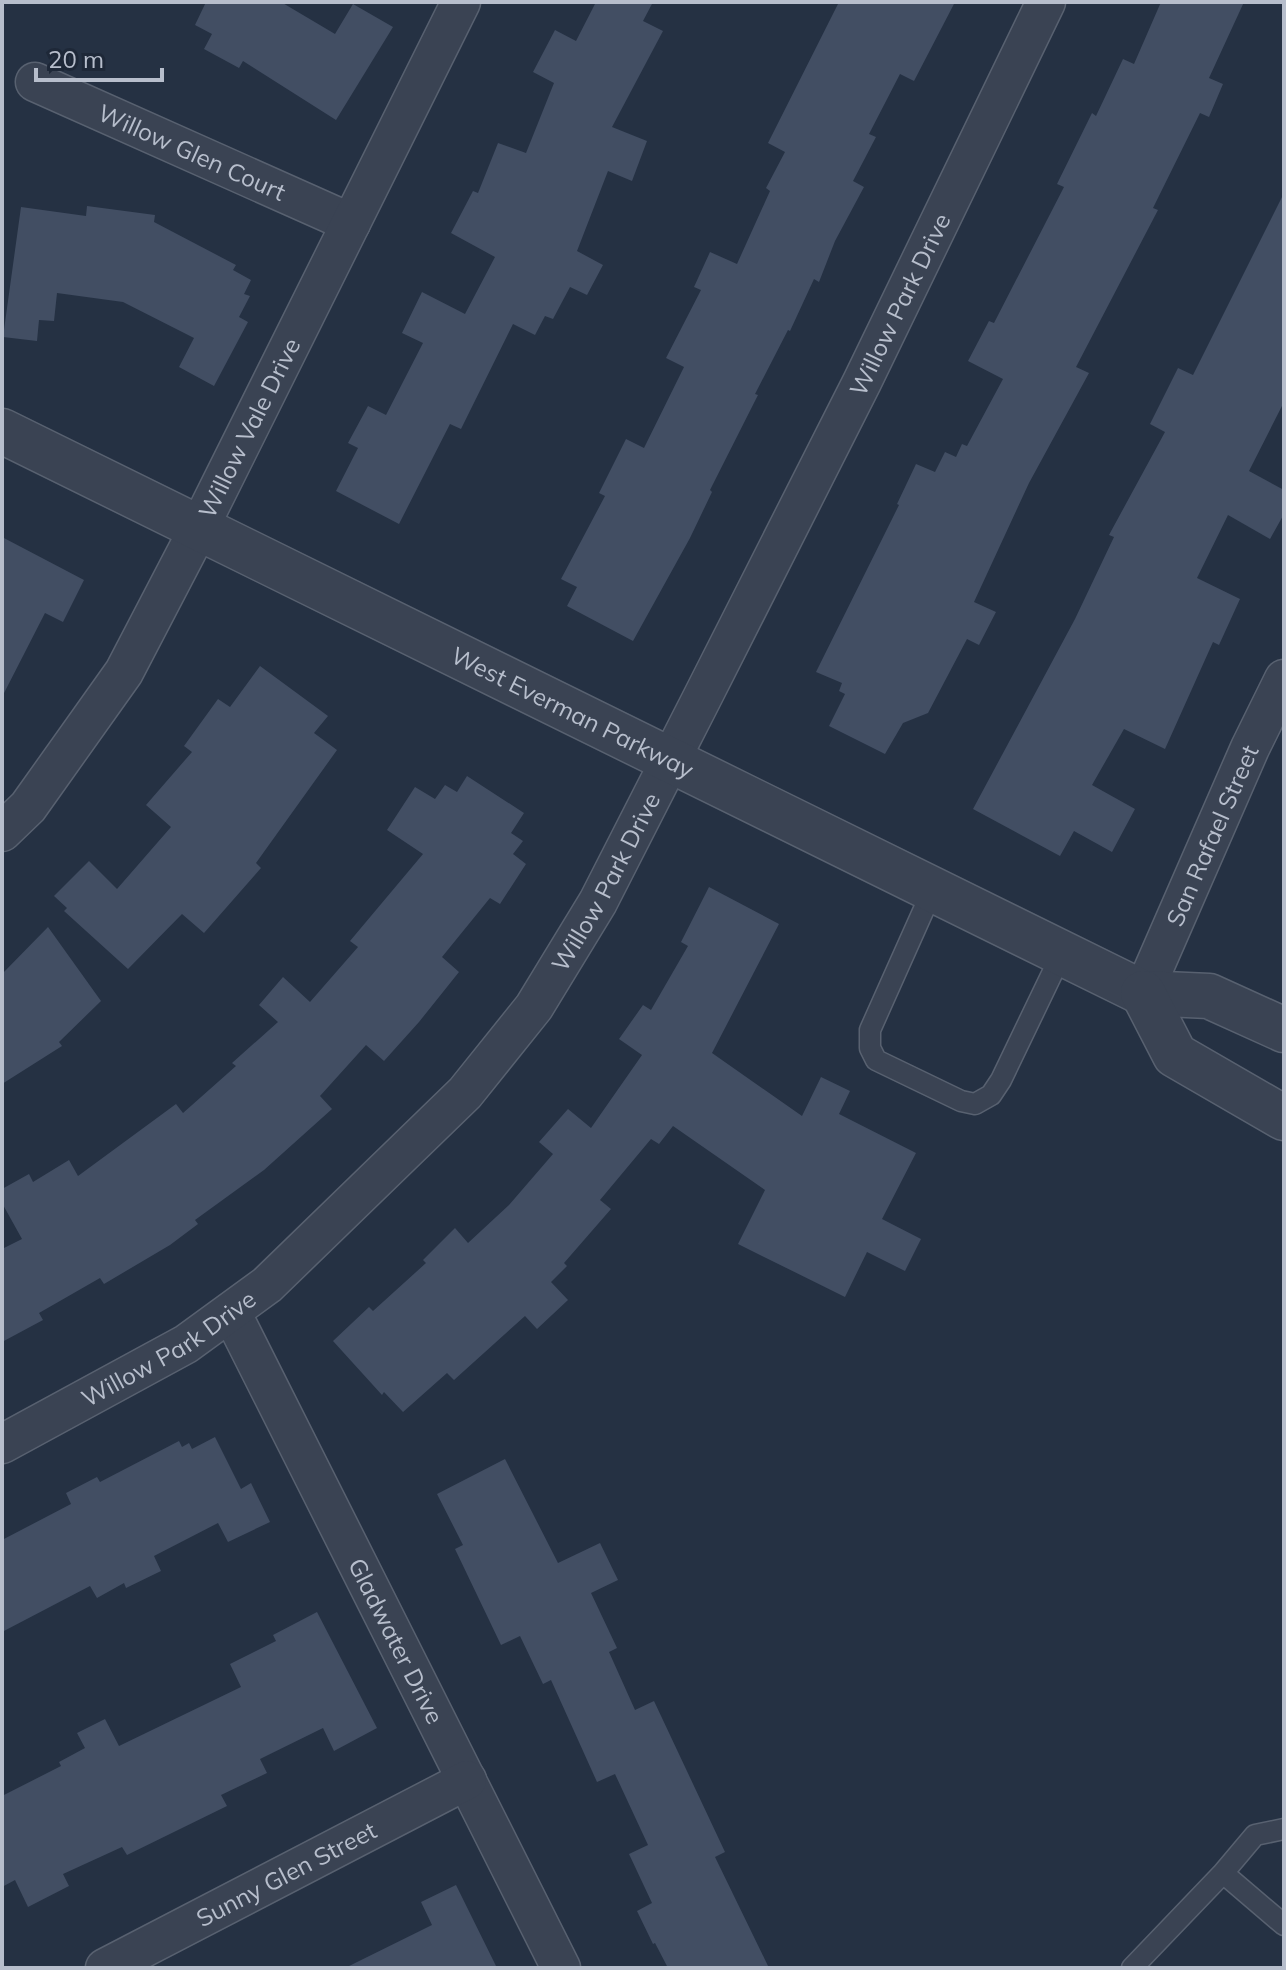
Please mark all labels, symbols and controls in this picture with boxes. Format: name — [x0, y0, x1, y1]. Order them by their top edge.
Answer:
scale bar — [36, 32, 162, 82]
text: 20 m — [48, 44, 104, 74]
street label: Willow Glen Court — [94, 97, 290, 207]
street label: Willow Park Drive — [843, 208, 956, 401]
street label: Willow Vale Drive — [191, 333, 306, 523]
street label: West Everman Parkway — [446, 640, 699, 785]
street label: San Rafael Street — [1159, 740, 1265, 931]
street label: Willow Park Drive — [544, 787, 666, 977]
street label: Willow Park Drive — [76, 1283, 261, 1413]
street label: Gladwater Drive — [342, 1553, 451, 1729]
street label: Sunny Glen Street — [191, 1815, 381, 1933]

